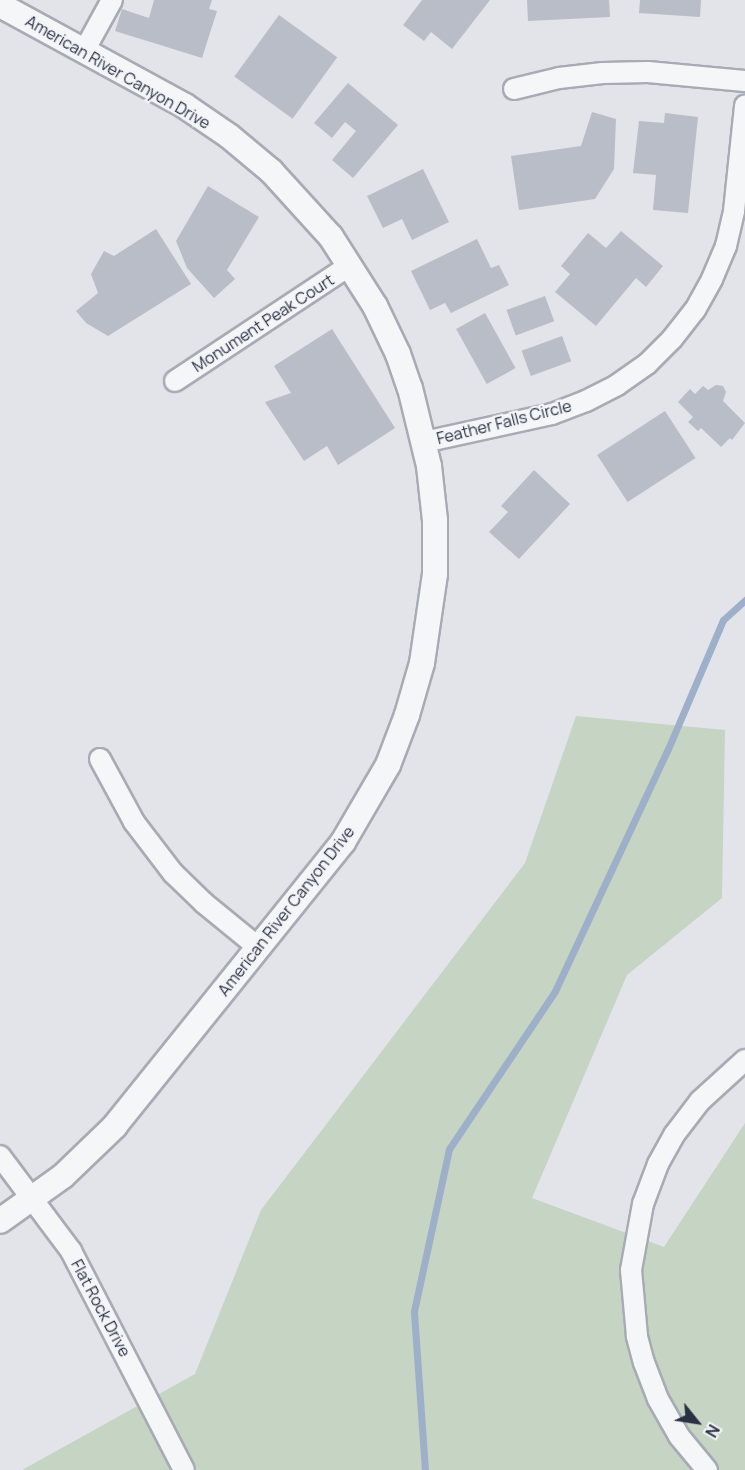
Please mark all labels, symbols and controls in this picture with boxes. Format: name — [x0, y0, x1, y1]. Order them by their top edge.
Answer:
street label: American River Canyon Drive — [22, 11, 214, 133]
street label: Monument Peak Court — [189, 270, 337, 376]
street label: Feather Falls Circle — [435, 396, 573, 448]
street label: American River Canyon Drive — [214, 822, 358, 1000]
street label: Flat Rock Drive — [67, 1256, 135, 1360]
north arrow — [667, 1392, 727, 1452]
text: N — [700, 1421, 725, 1441]

